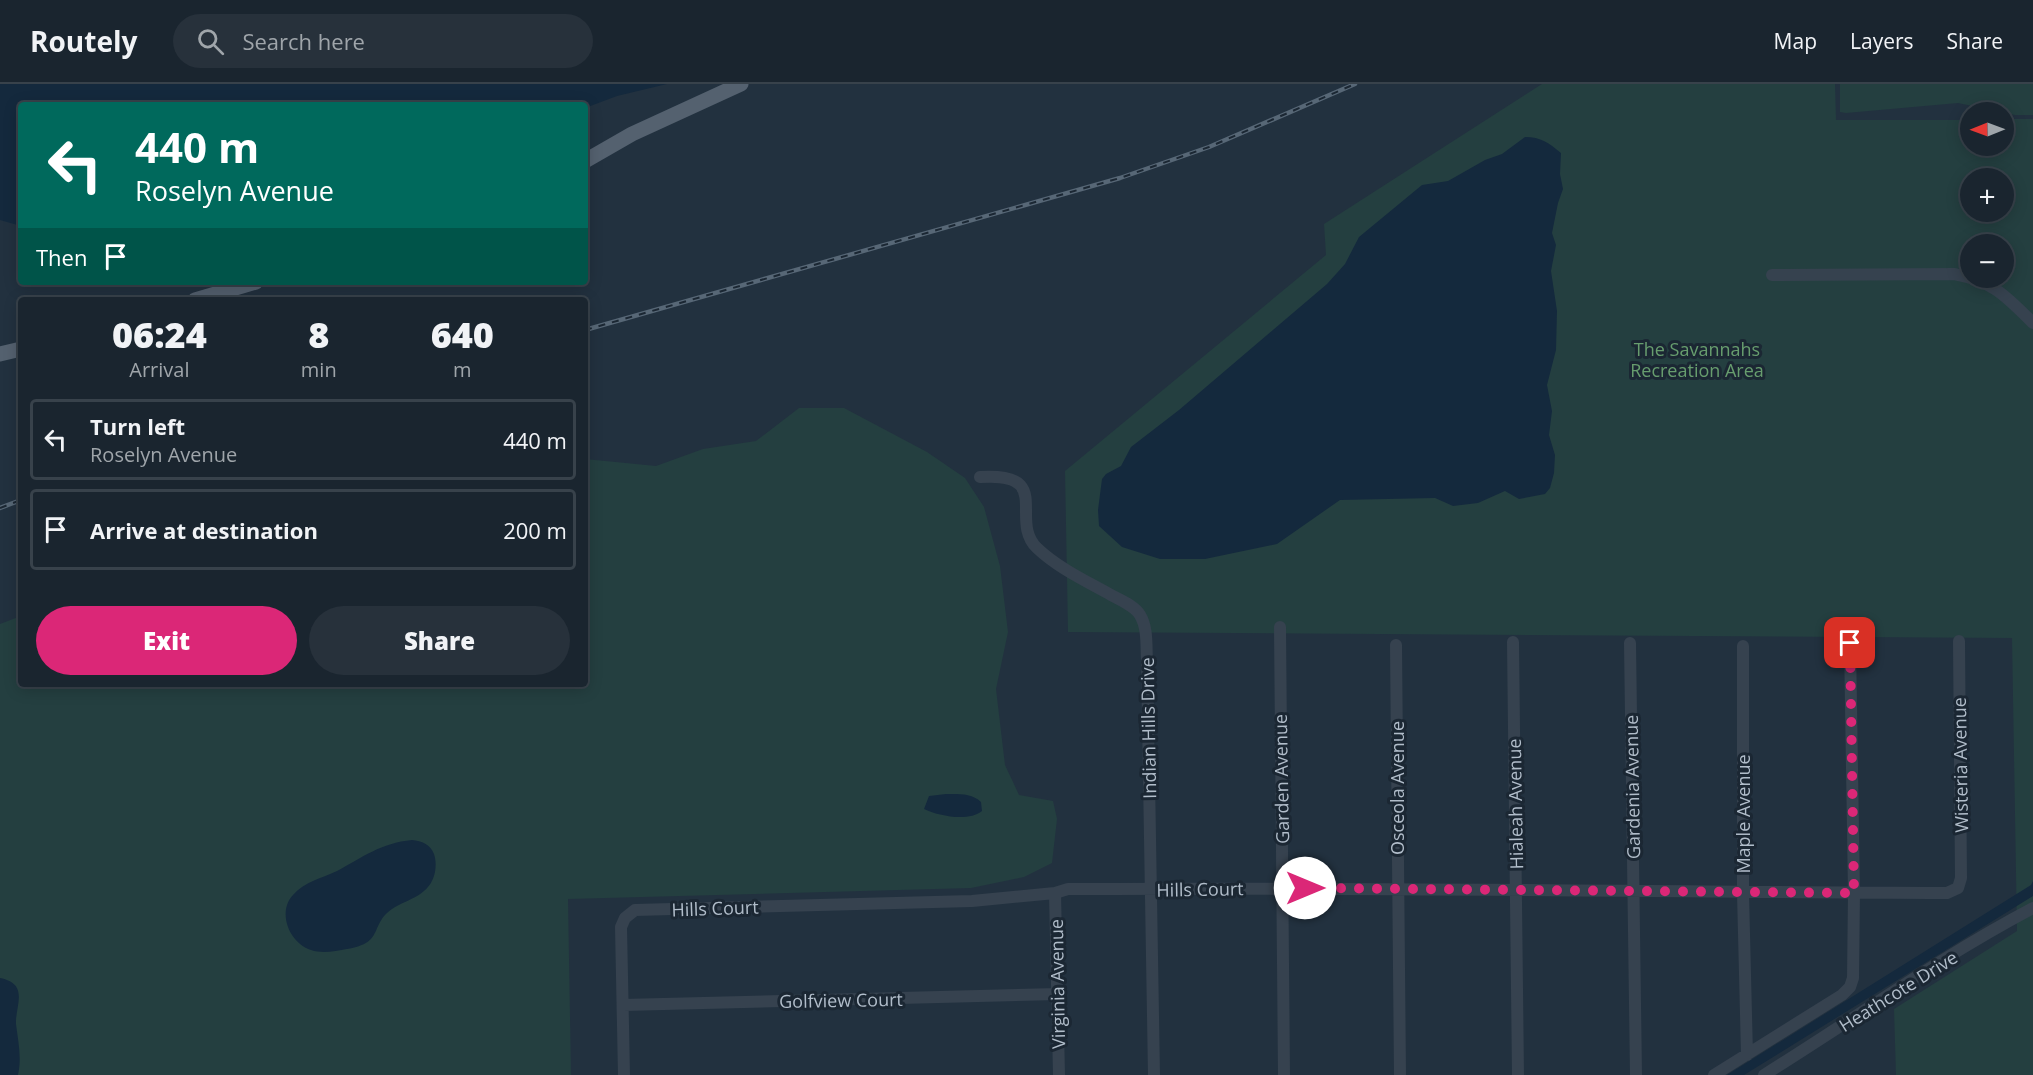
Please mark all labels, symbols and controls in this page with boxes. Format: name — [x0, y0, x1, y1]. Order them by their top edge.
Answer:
search box — [173, 14, 593, 68]
text: Routely — [30, 22, 137, 60]
icon: search — [194, 25, 227, 58]
text: Search here — [242, 26, 365, 56]
text: Map — [1774, 27, 1817, 55]
text: Layers — [1850, 27, 1914, 55]
text: Share — [1947, 27, 2003, 55]
north arrow — [1960, 102, 2014, 156]
map controls — [1960, 102, 2014, 288]
text: 440 m — [135, 118, 259, 175]
icon: left — [36, 126, 114, 204]
button: + — [1960, 168, 2014, 222]
text: Roselyn Avenue — [135, 172, 334, 209]
button: − — [1960, 234, 2014, 288]
icon: arrive — [99, 240, 132, 273]
text: Then — [36, 242, 87, 272]
text: 06:24 — [112, 310, 207, 359]
text: 8 — [308, 310, 329, 359]
text: 640 — [431, 310, 494, 359]
park label: The Savannahs Recreation Area — [1630, 337, 1764, 382]
text: Arrival — [129, 356, 190, 383]
text: min — [301, 356, 337, 383]
text: m — [453, 356, 472, 383]
text: Turn left — [90, 411, 185, 441]
icon: left — [39, 423, 72, 456]
text: 440 m — [503, 425, 567, 455]
text: Roselyn Avenue — [90, 441, 237, 468]
icon: arrive — [39, 513, 72, 546]
text: Arrive at destination — [90, 515, 318, 545]
text: 200 m — [503, 515, 567, 545]
button: Exit — [36, 606, 297, 675]
button: Share — [309, 606, 570, 675]
pin — [1824, 617, 1875, 668]
icon: arrive — [1833, 626, 1866, 659]
street label: Indian Hills Drive — [1135, 657, 1161, 799]
street label: Wisteria Avenue — [1947, 697, 1973, 833]
street label: Garden Avenue — [1268, 714, 1294, 844]
street label: Gardenia Avenue — [1619, 715, 1645, 859]
street label: Osceola Avenue — [1385, 721, 1409, 855]
street label: Hialeah Avenue — [1502, 738, 1528, 870]
street label: Maple Avenue — [1731, 754, 1755, 874]
position arrow — [1273, 856, 1337, 920]
street label: Hills Court — [1156, 876, 1244, 902]
street label: Hills Court — [671, 894, 759, 922]
street label: Virginia Avenue — [1044, 919, 1070, 1049]
street label: Heathcote Drive — [1834, 945, 1962, 1037]
street label: Golfview Court — [779, 987, 903, 1013]

